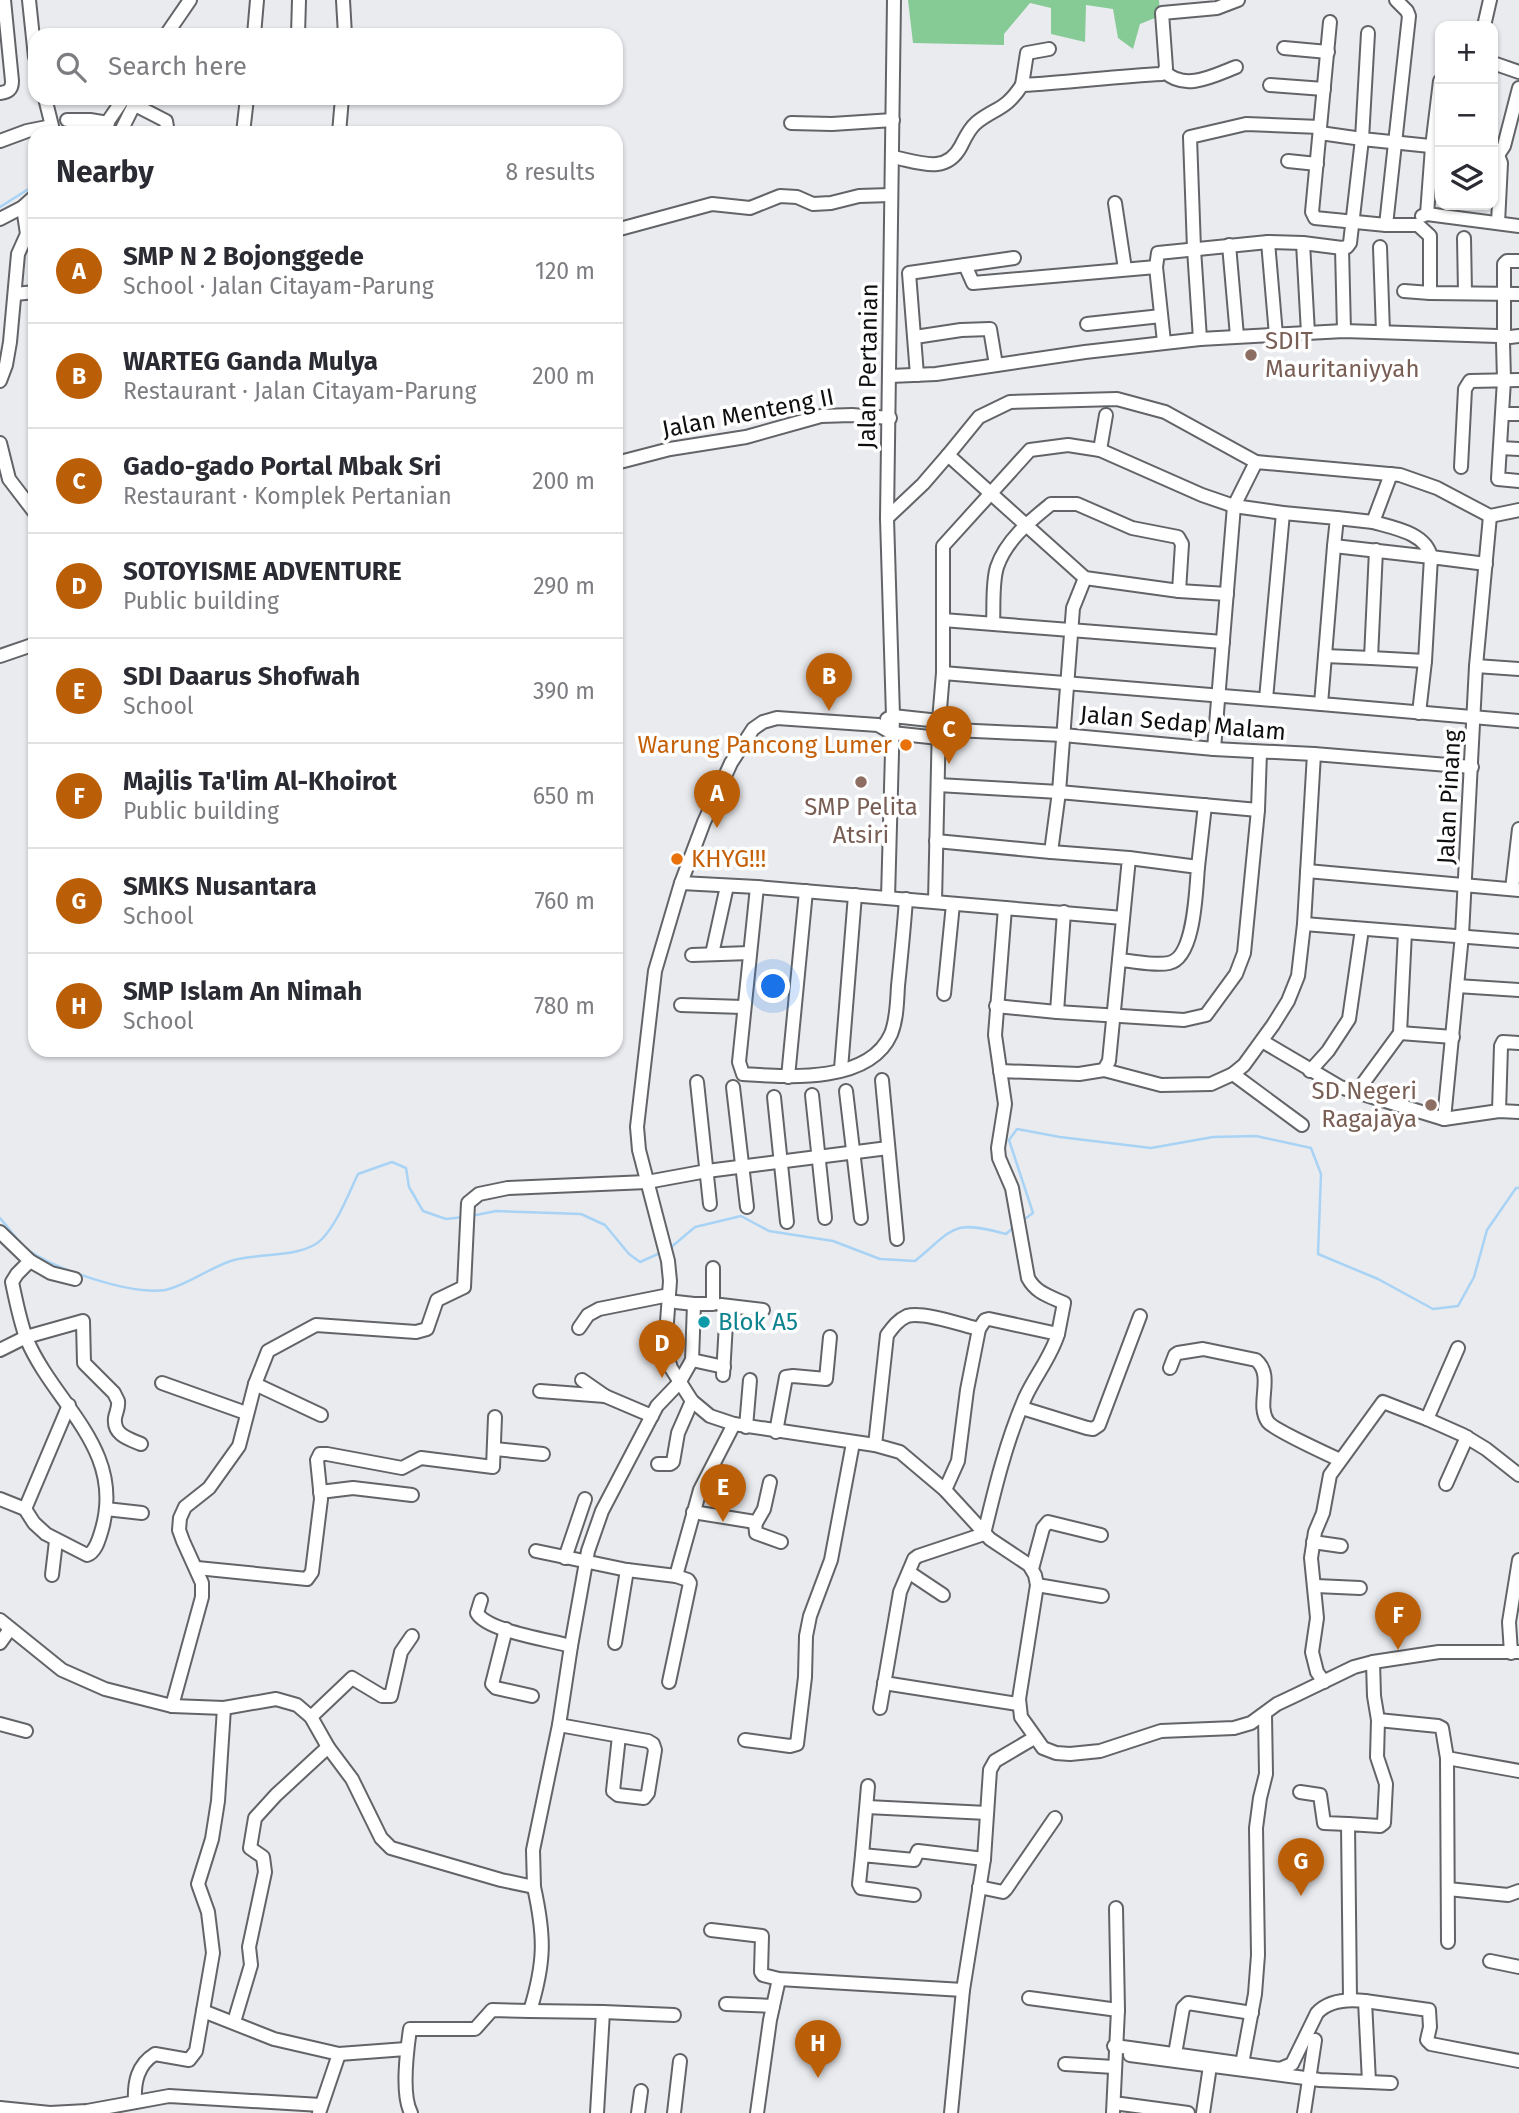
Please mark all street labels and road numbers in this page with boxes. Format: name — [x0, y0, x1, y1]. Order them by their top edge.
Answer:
street label: Jalan Pertanian — [853, 283, 883, 449]
street label: Jalan Menteng II — [660, 383, 836, 443]
street label: Jalan Sedap Malam — [1079, 700, 1287, 746]
street label: Jalan Pinang — [1431, 728, 1467, 865]

